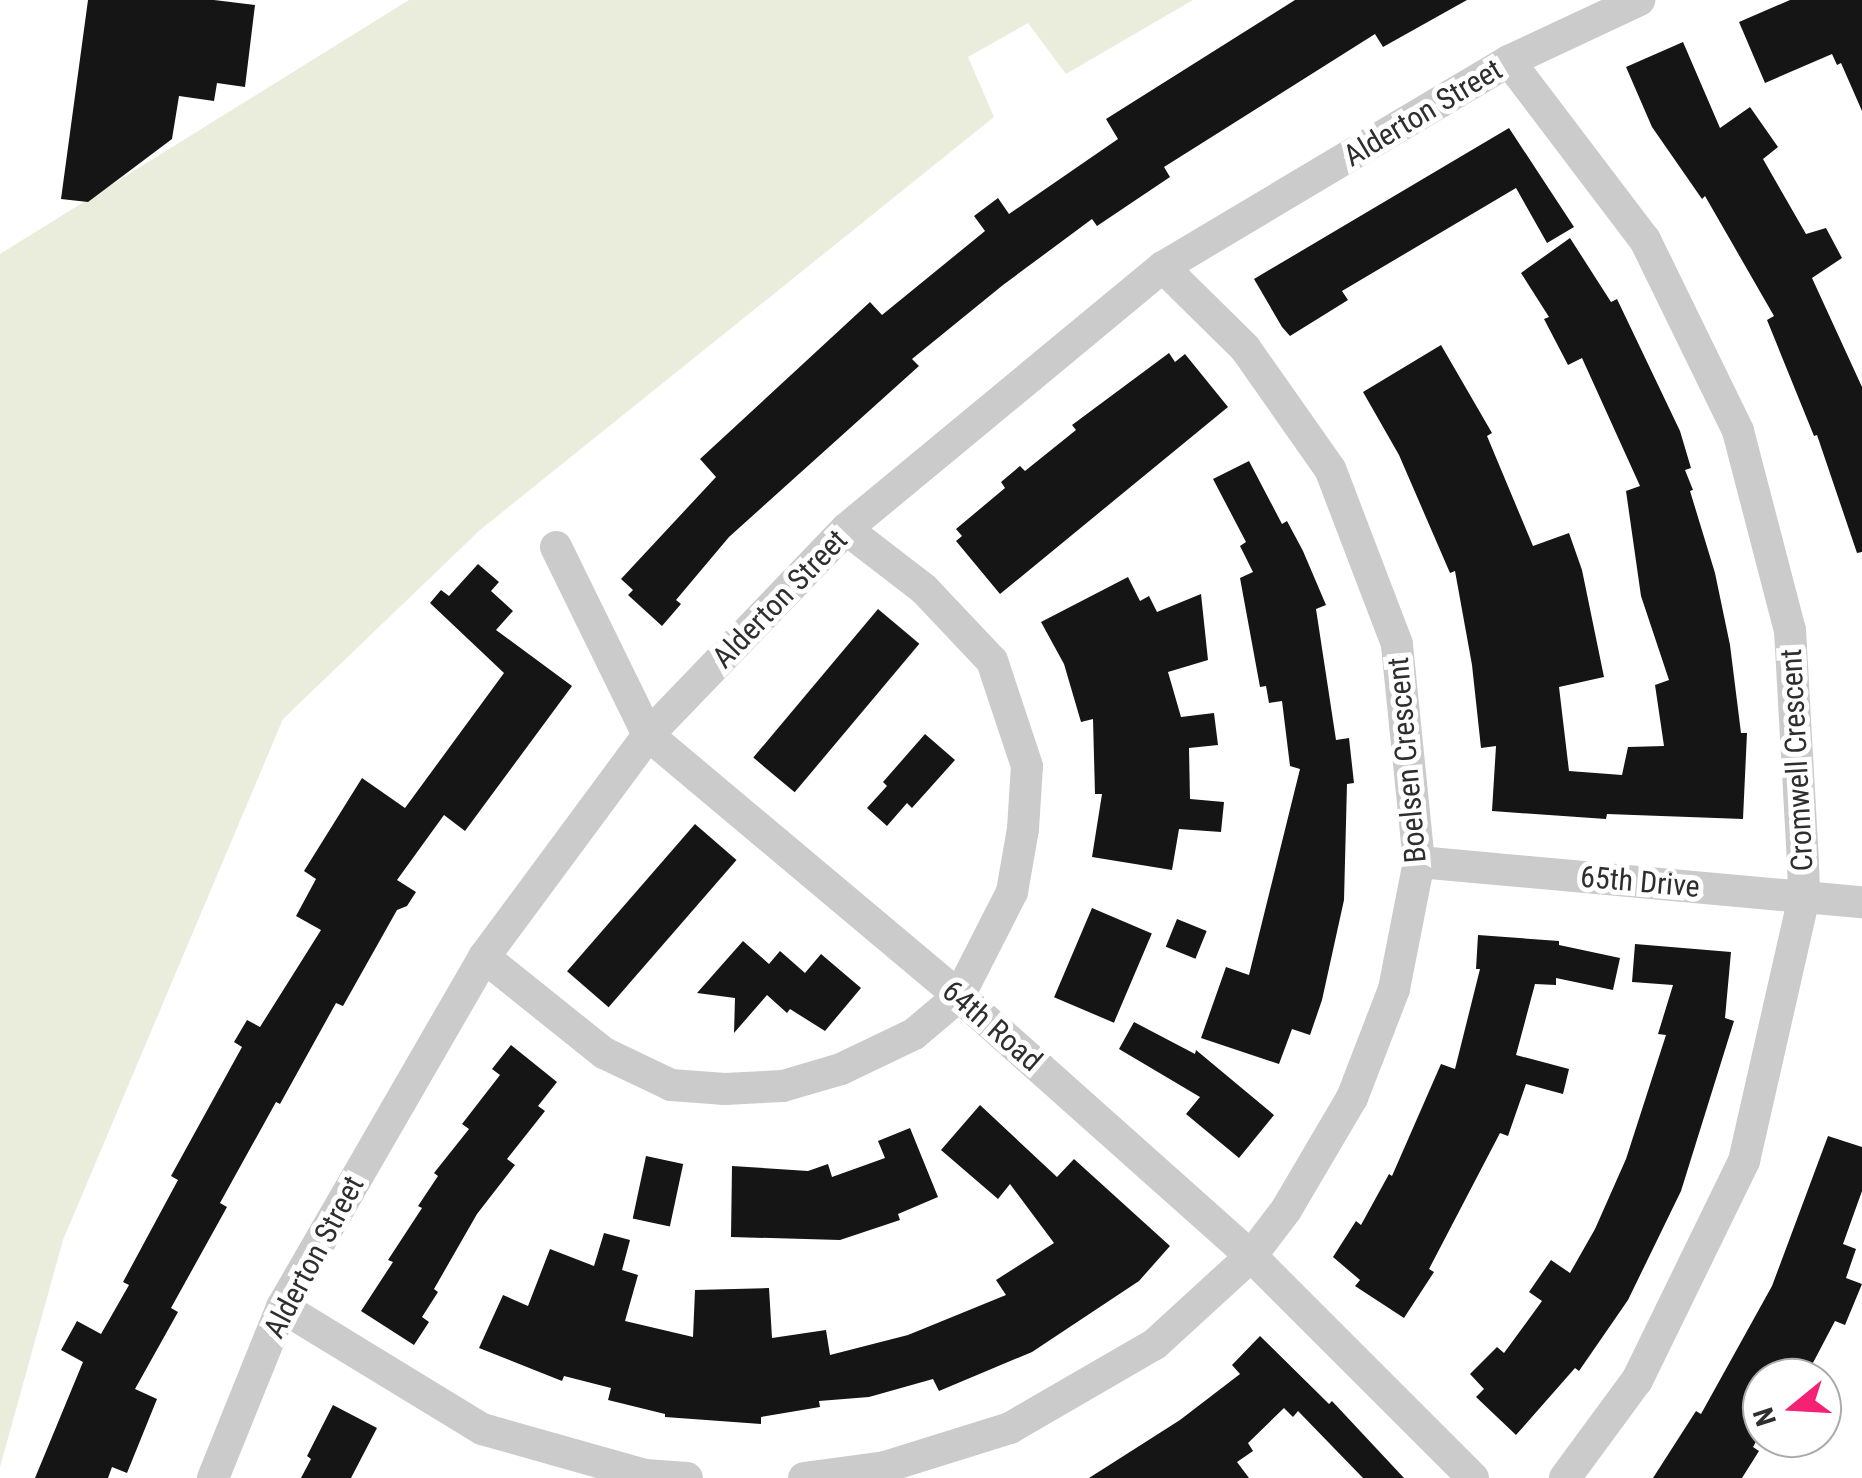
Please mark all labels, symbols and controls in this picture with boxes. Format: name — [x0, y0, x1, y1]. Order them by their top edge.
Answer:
street label: Alderton Street — [1337, 52, 1509, 174]
street label: Alderton Street — [705, 522, 855, 676]
street label: Cromwell Crescent — [1773, 648, 1821, 872]
street label: Boelsen Crescent — [1380, 656, 1434, 864]
street label: 65th Drive — [1579, 859, 1701, 905]
street label: 64th Road — [935, 973, 1049, 1079]
street label: Alderton Street — [256, 1170, 372, 1344]
north arrow — [1742, 1358, 1842, 1458]
text: N — [1747, 1404, 1783, 1430]

